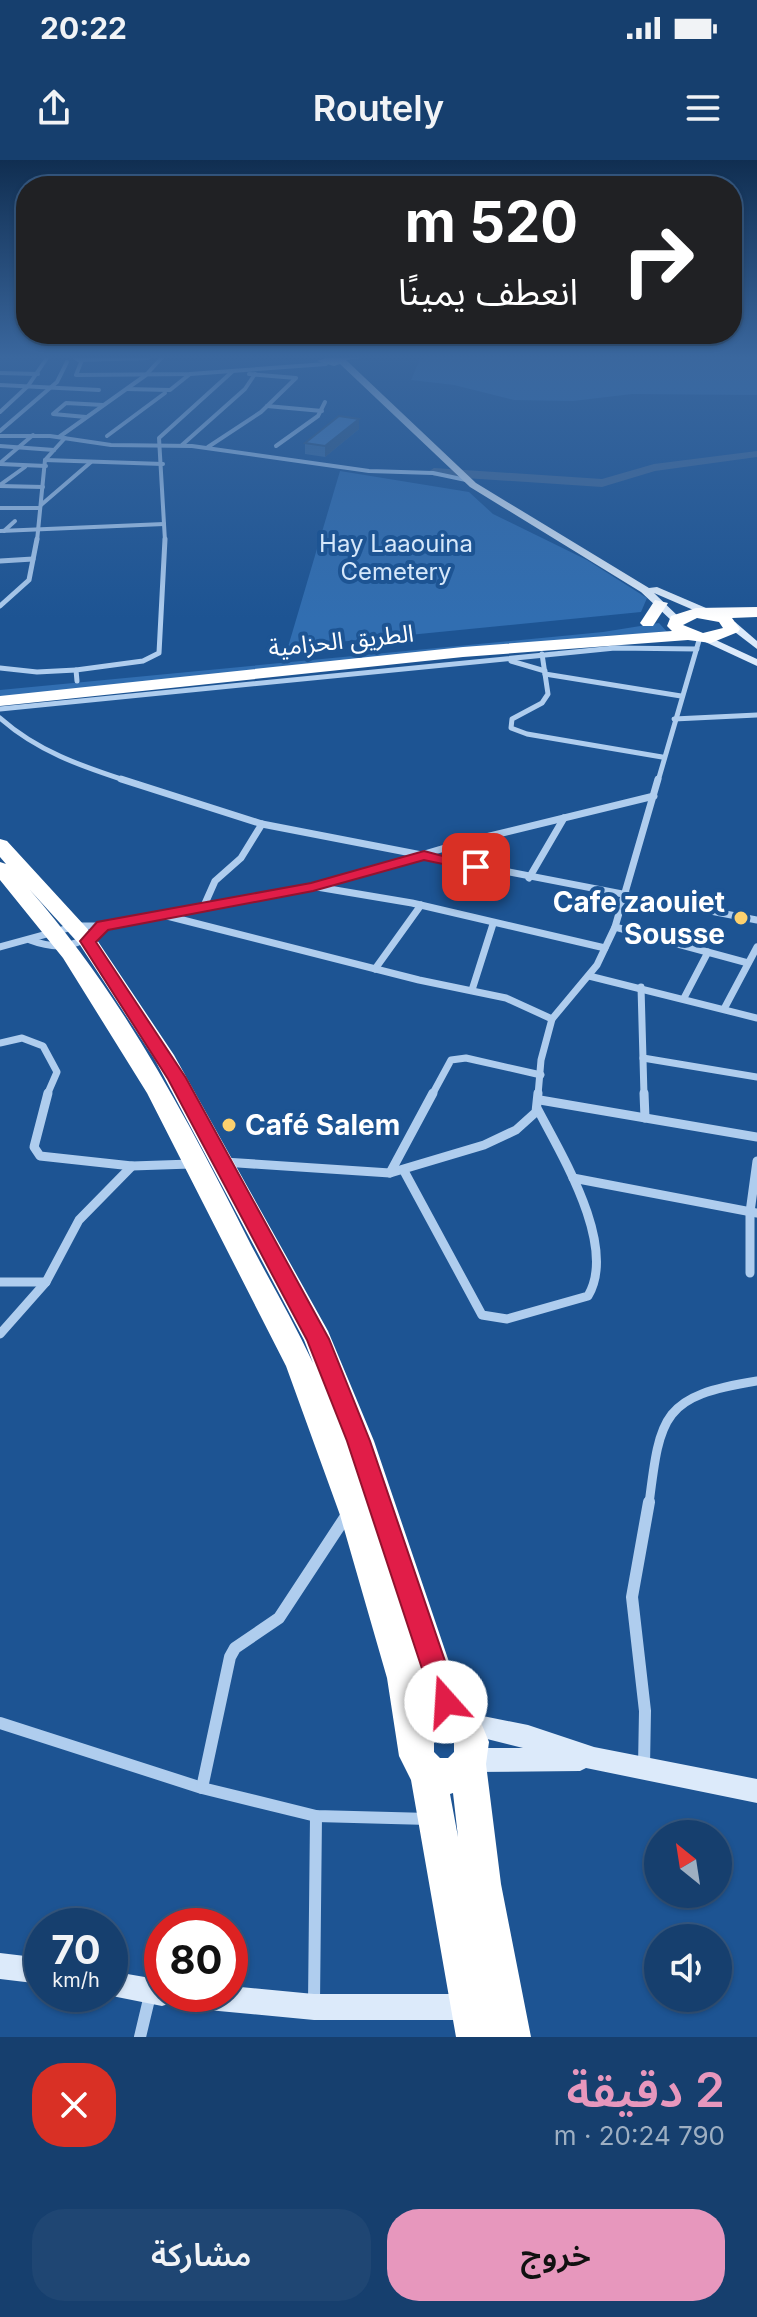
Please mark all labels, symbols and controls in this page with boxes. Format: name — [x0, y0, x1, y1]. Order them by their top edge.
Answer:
text: 20:22 — [40, 10, 127, 46]
icon: share — [32, 86, 76, 130]
text: Routely — [313, 86, 444, 130]
icon: menu — [681, 86, 725, 130]
text: 520 m — [405, 188, 578, 256]
icon: right — [606, 208, 710, 312]
text: انعطف يمينًا — [398, 270, 578, 314]
park label: Hay Laaouina Cemetery — [319, 529, 473, 586]
street label: الطريق الحزامية — [267, 618, 415, 664]
pin — [442, 833, 510, 901]
icon: arrive — [454, 845, 498, 889]
place label: Cafe zaouiet Sousse — [553, 885, 725, 951]
marker: Cafe zaouiet Sousse — [732, 909, 750, 927]
place label: Café Salem — [245, 1108, 400, 1142]
marker: Café Salem — [220, 1116, 238, 1134]
position arrow — [404, 1660, 488, 1744]
north arrow — [644, 1820, 732, 1908]
map controls — [644, 1820, 732, 2012]
speed limit sign: 80 — [144, 1908, 248, 2012]
button: sound — [644, 1924, 732, 2012]
text: 70 — [51, 1925, 101, 1974]
text: km/h — [52, 1968, 100, 1992]
text: 2 دقيقة — [567, 2060, 725, 2119]
button: close — [32, 2063, 116, 2147]
text: 790 m · 20:24 — [554, 2120, 725, 2151]
button: مشاركة — [32, 2209, 371, 2301]
button: خروج — [387, 2209, 725, 2301]

